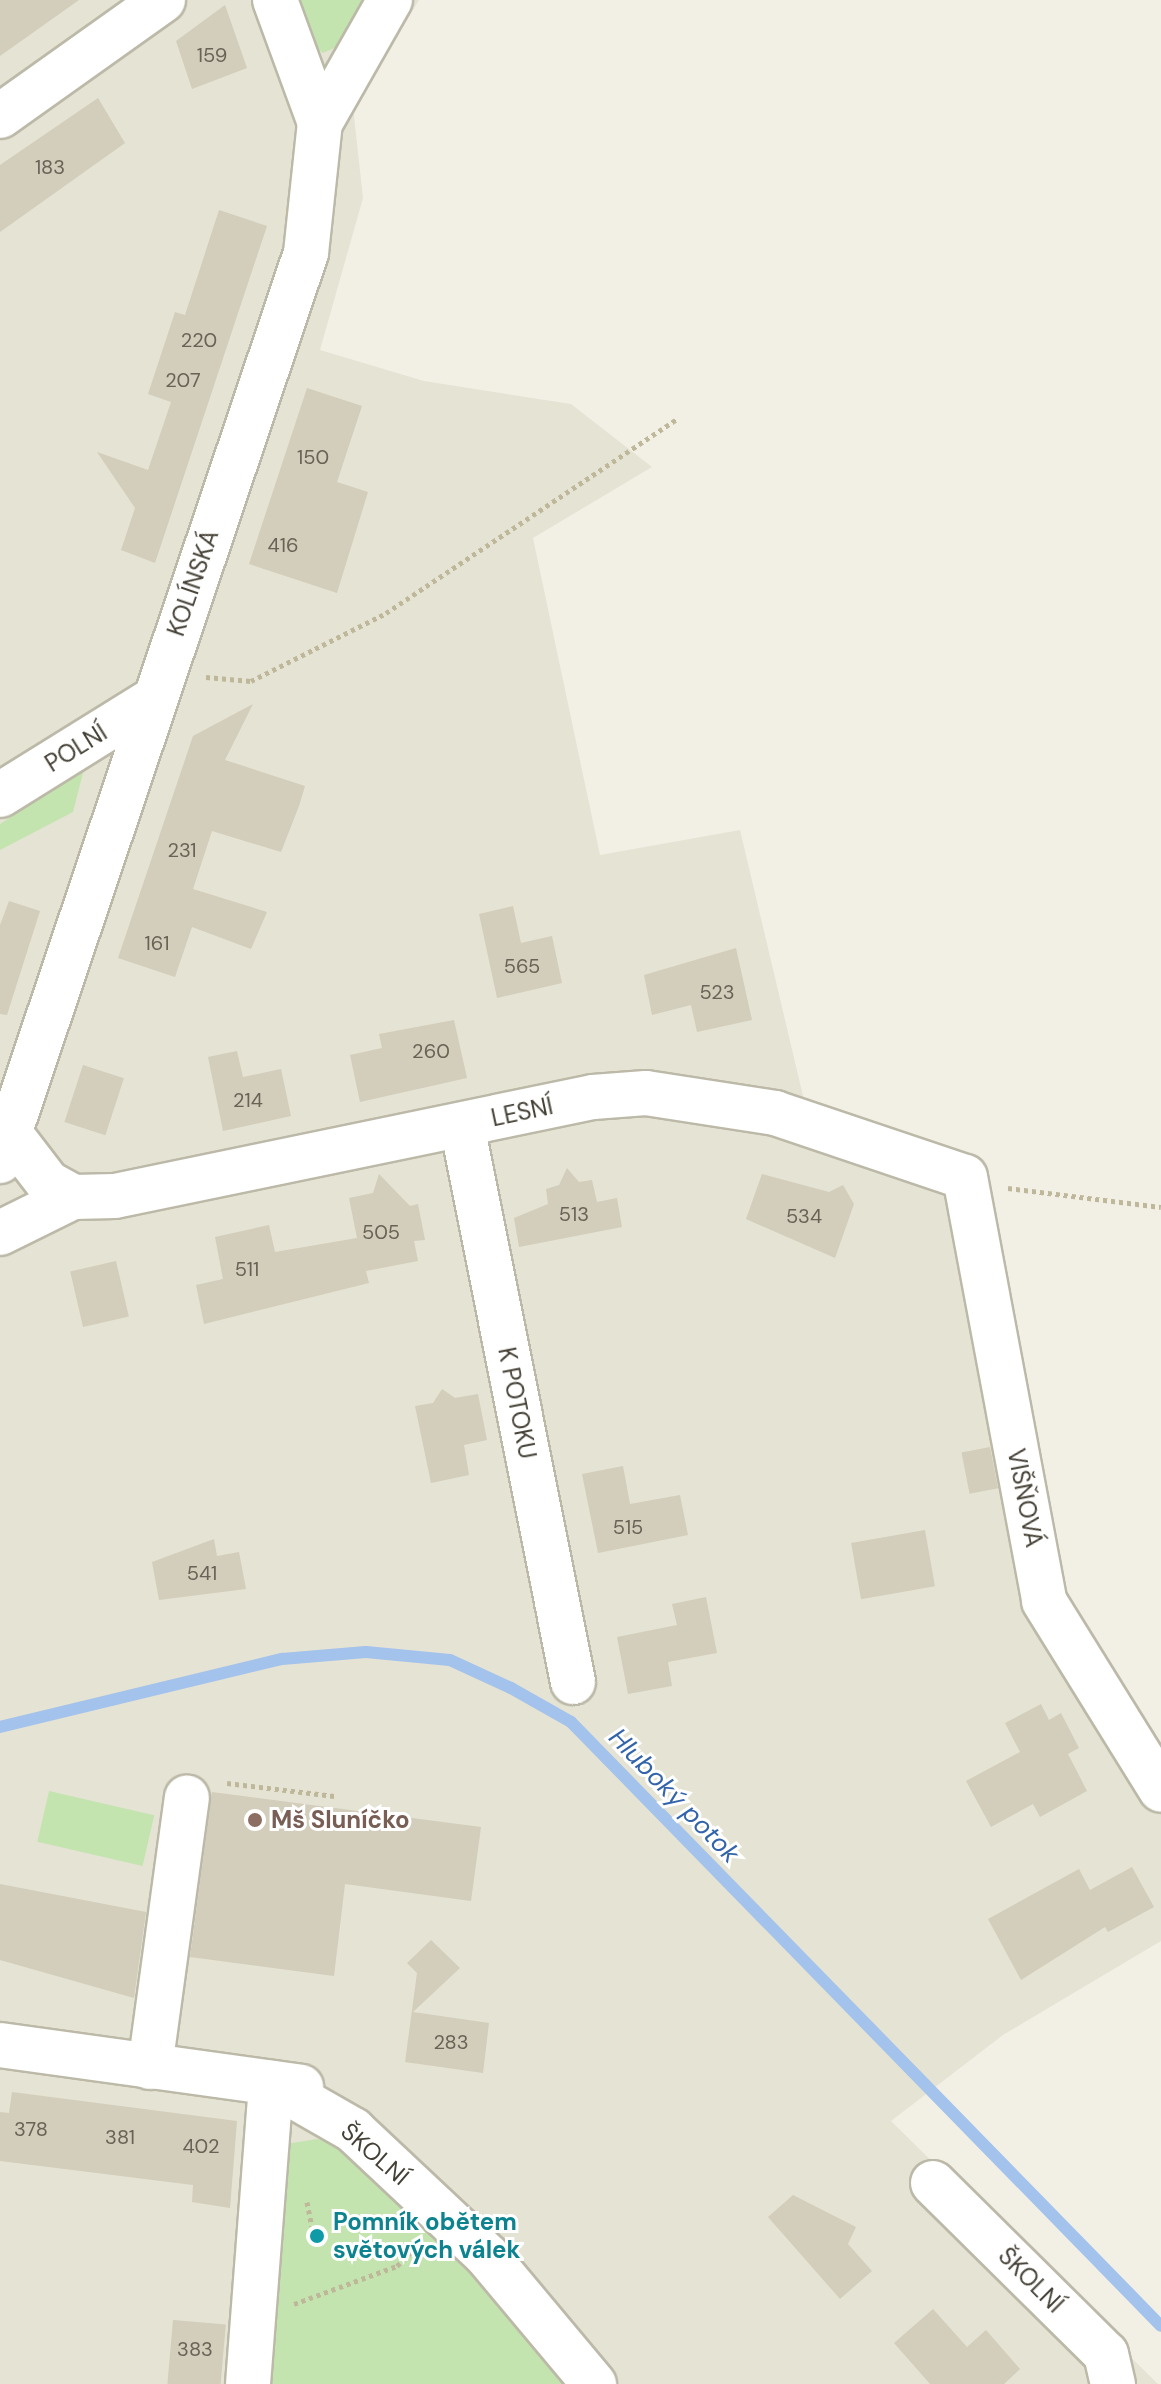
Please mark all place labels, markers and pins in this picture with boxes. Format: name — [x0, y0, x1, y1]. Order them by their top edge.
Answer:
place label: Mš Sluníčko — [271, 1806, 410, 1834]
marker: Mš Sluníčko — [246, 1811, 264, 1829]
place label: Pomník obětem světových válek — [333, 2208, 520, 2264]
marker: Pomník obětem světových válek — [308, 2227, 326, 2245]

